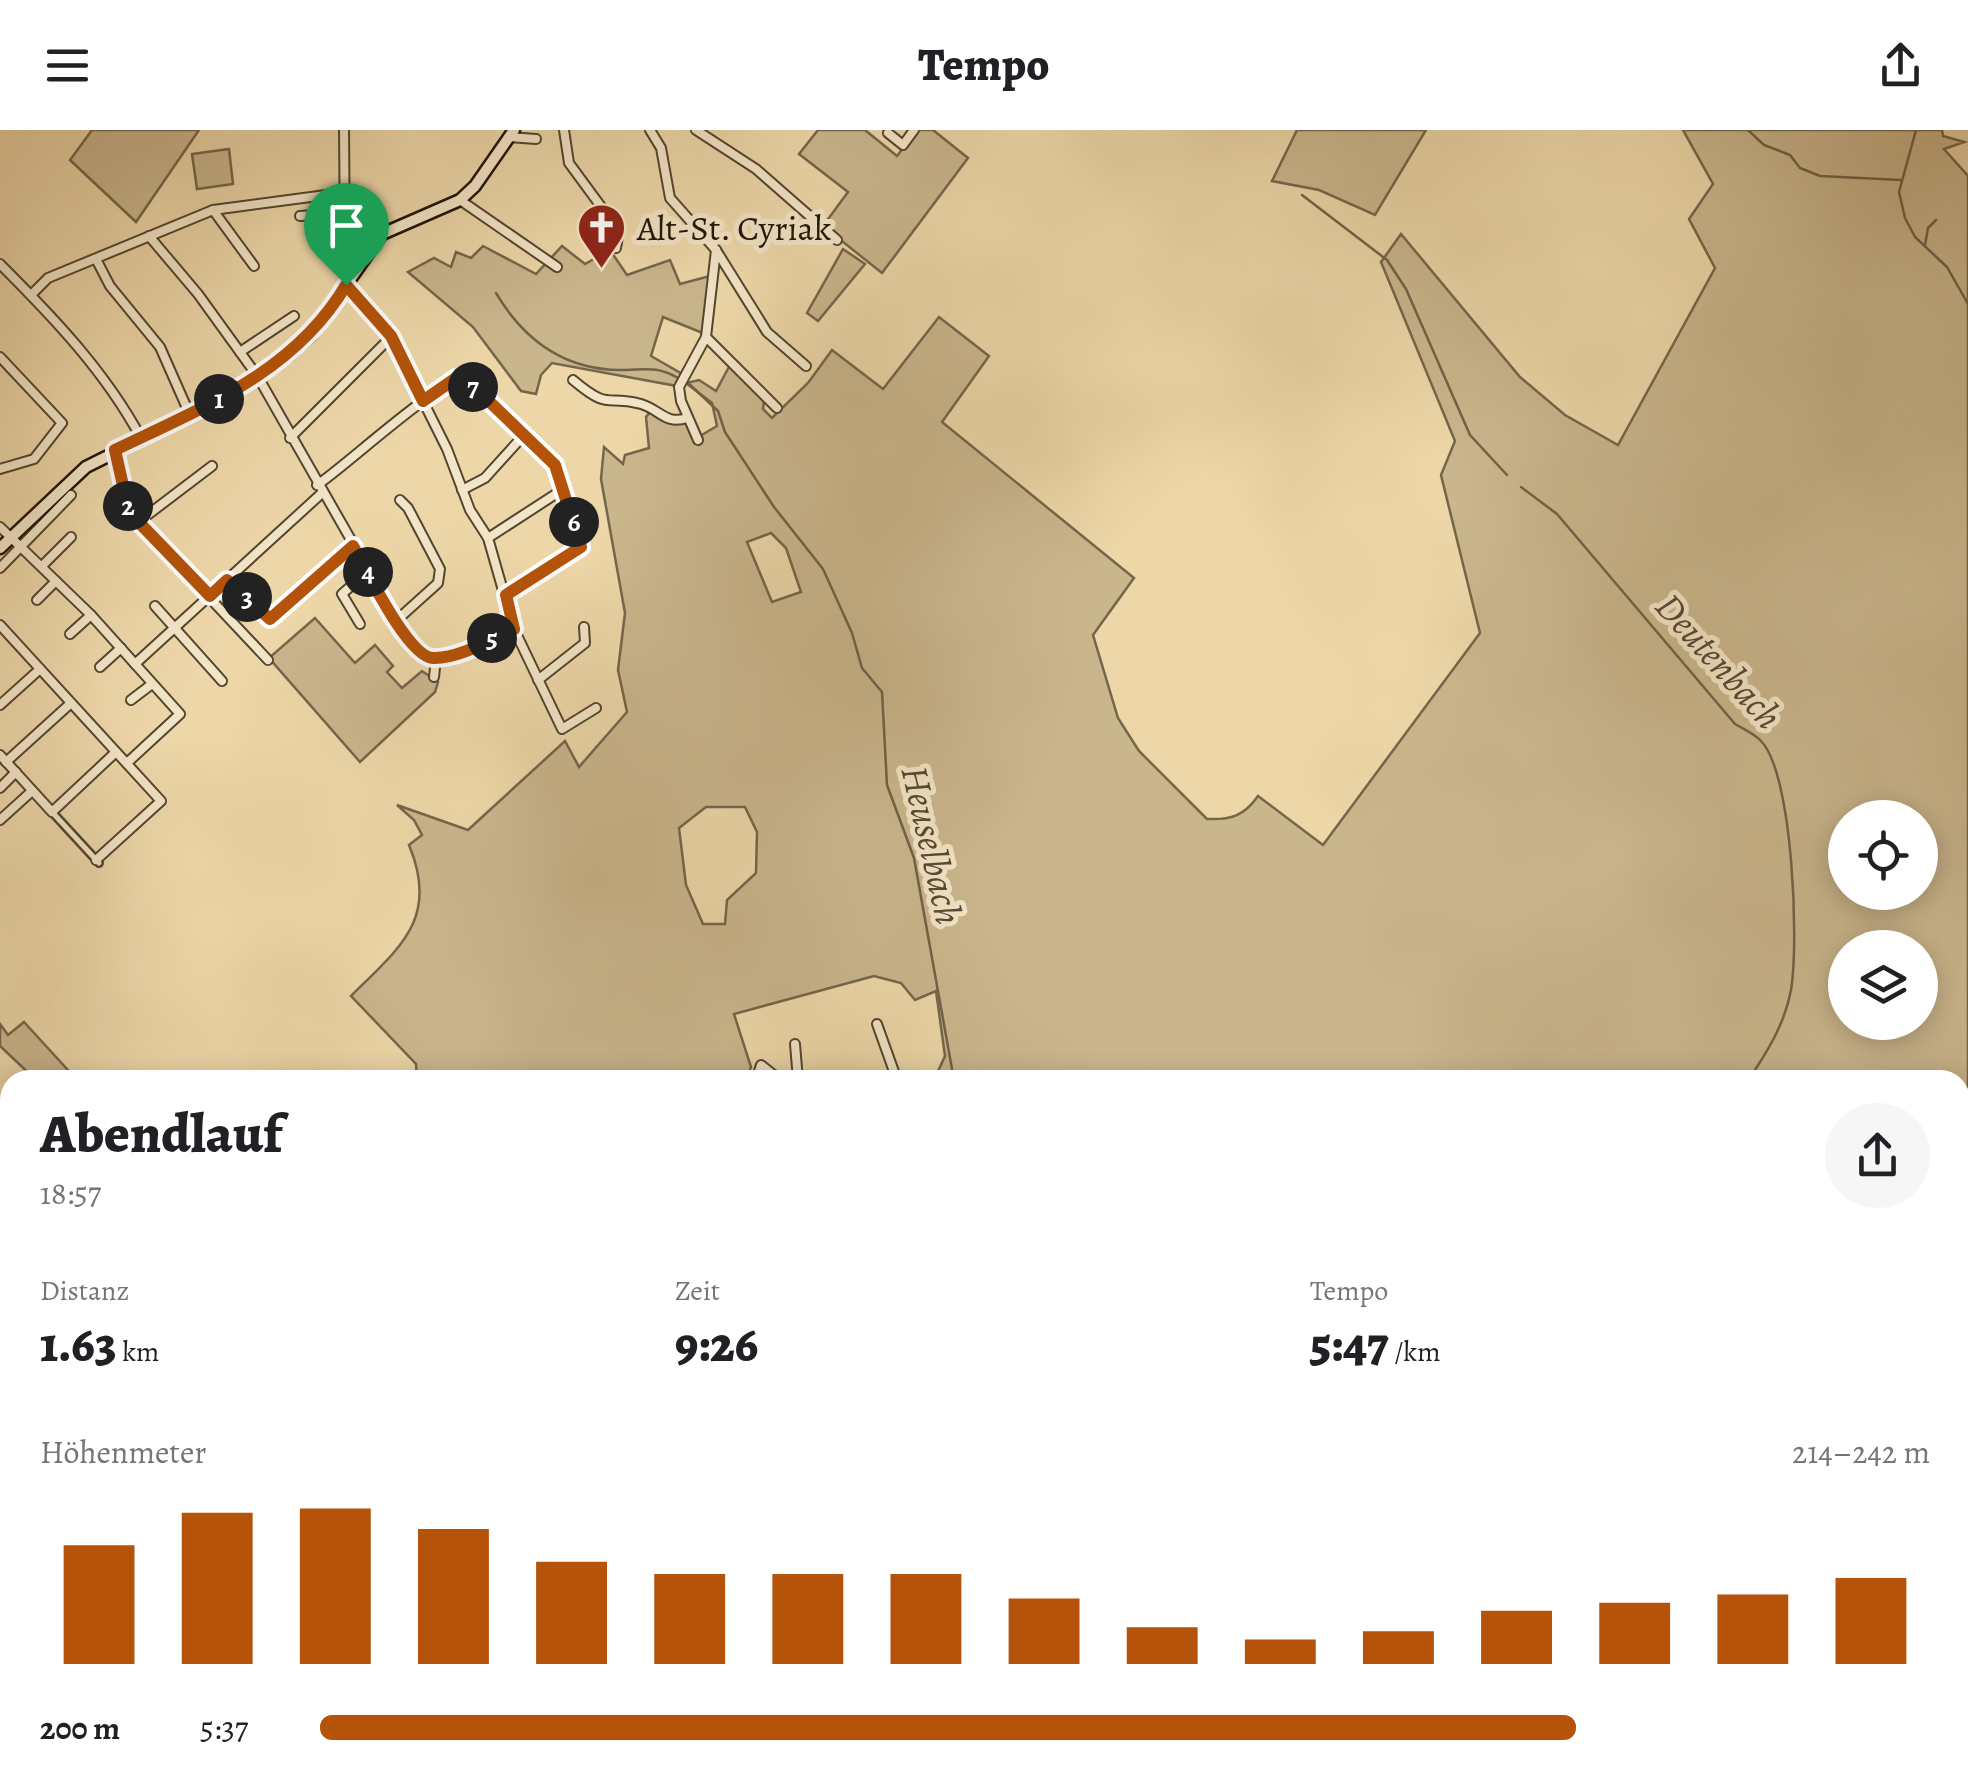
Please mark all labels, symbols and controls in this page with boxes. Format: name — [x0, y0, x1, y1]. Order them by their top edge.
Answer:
text: Tempo — [918, 34, 1050, 96]
icon: menu — [40, 38, 95, 93]
icon: share — [1873, 38, 1928, 93]
pin — [304, 183, 389, 286]
icon: arrive — [319, 198, 374, 253]
church icon: Alt-St. Cyriak — [576, 202, 628, 270]
place label: Alt-St. Cyriak — [636, 204, 831, 252]
pin: 7 — [448, 362, 498, 412]
text: 7 — [467, 368, 479, 406]
pin: 1 — [194, 374, 244, 424]
text: 1 — [214, 380, 224, 418]
pin: 2 — [103, 481, 153, 531]
text: 2 — [121, 487, 135, 525]
pin: 6 — [549, 497, 599, 547]
text: 6 — [567, 503, 581, 541]
pin: 4 — [343, 547, 393, 597]
text: 4 — [361, 553, 375, 591]
pin: 3 — [222, 572, 272, 622]
text: 3 — [241, 578, 253, 616]
water label: Deutenbach — [1644, 581, 1794, 741]
pin: 5 — [467, 613, 517, 663]
text: 5 — [486, 619, 498, 657]
water label: Heuselbach — [889, 761, 975, 929]
map controls — [1828, 800, 1938, 1040]
button: locate — [1828, 800, 1938, 910]
button: layers — [1828, 930, 1938, 1040]
text: Abendlauf — [40, 1096, 282, 1171]
button: share — [1825, 1103, 1930, 1208]
text: 18:57 — [40, 1171, 101, 1215]
text: Distanz — [40, 1272, 129, 1310]
text: Zeit — [675, 1272, 720, 1310]
text: Tempo — [1310, 1272, 1388, 1310]
text: 1.63 — [40, 1310, 117, 1378]
text: 9:26 — [675, 1310, 758, 1378]
text: 5:47 — [1310, 1310, 1389, 1378]
text: km — [117, 1333, 159, 1371]
text: /km — [1389, 1333, 1441, 1371]
text: Höhenmeter — [40, 1430, 207, 1474]
text: 214–242 m — [1792, 1430, 1930, 1474]
text: 200 m — [40, 1706, 120, 1750]
text: 5:37 — [200, 1706, 248, 1750]

